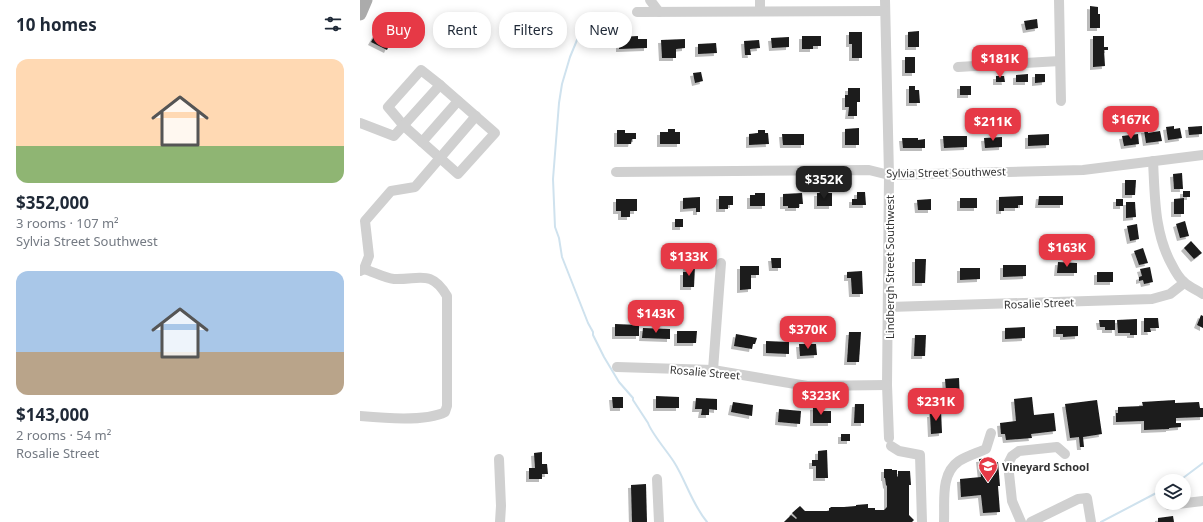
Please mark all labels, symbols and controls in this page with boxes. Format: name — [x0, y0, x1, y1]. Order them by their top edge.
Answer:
chip: Buy — [372, 12, 425, 48]
chip: Rent — [433, 12, 491, 48]
chip: Filters — [499, 12, 567, 48]
chip: New — [575, 12, 632, 48]
text: 10 homes — [16, 13, 97, 36]
icon: filters — [322, 13, 344, 35]
pin: $181K — [972, 45, 1028, 79]
text: $181K — [981, 49, 1019, 67]
icon: home — [144, 85, 216, 157]
pin: $167K — [1103, 106, 1159, 140]
pin: $211K — [965, 108, 1021, 142]
text: $167K — [1112, 110, 1150, 128]
text: $211K — [974, 112, 1012, 130]
street label: Sylvia Street Southwest — [886, 163, 1006, 181]
pin: $352K — [796, 166, 852, 200]
text: $352K — [805, 170, 843, 188]
text: $352,000 — [16, 191, 89, 214]
street label: Lindbergh Street Southwest — [882, 195, 897, 339]
text: 3 rooms · 107 m² — [16, 214, 119, 232]
text: Sylvia Street Southwest — [16, 232, 158, 250]
pin: $163K — [1039, 234, 1095, 268]
text: $163K — [1048, 238, 1086, 256]
pin: $133K — [661, 243, 717, 277]
text: $133K — [670, 247, 708, 265]
street label: Rosalie Street — [1004, 294, 1074, 312]
icon: home — [144, 297, 216, 369]
pin: $143K — [628, 300, 684, 334]
text: $143K — [637, 304, 675, 322]
pin: $370K — [780, 316, 836, 350]
text: $370K — [789, 320, 827, 338]
street label: Rosalie Street — [669, 361, 741, 383]
pin: $323K — [793, 382, 849, 416]
text: $323K — [802, 386, 840, 404]
pin: $231K — [908, 388, 964, 422]
text: $231K — [917, 392, 955, 410]
text: $143,000 — [16, 403, 89, 426]
text: 2 rooms · 54 m² — [16, 426, 111, 444]
text: Rosalie Street — [16, 444, 99, 462]
school or university icon: Vineyard School — [977, 455, 999, 483]
place label: Vineyard School — [1002, 459, 1089, 474]
map controls — [1155, 474, 1191, 510]
button: layers — [1155, 474, 1191, 510]

